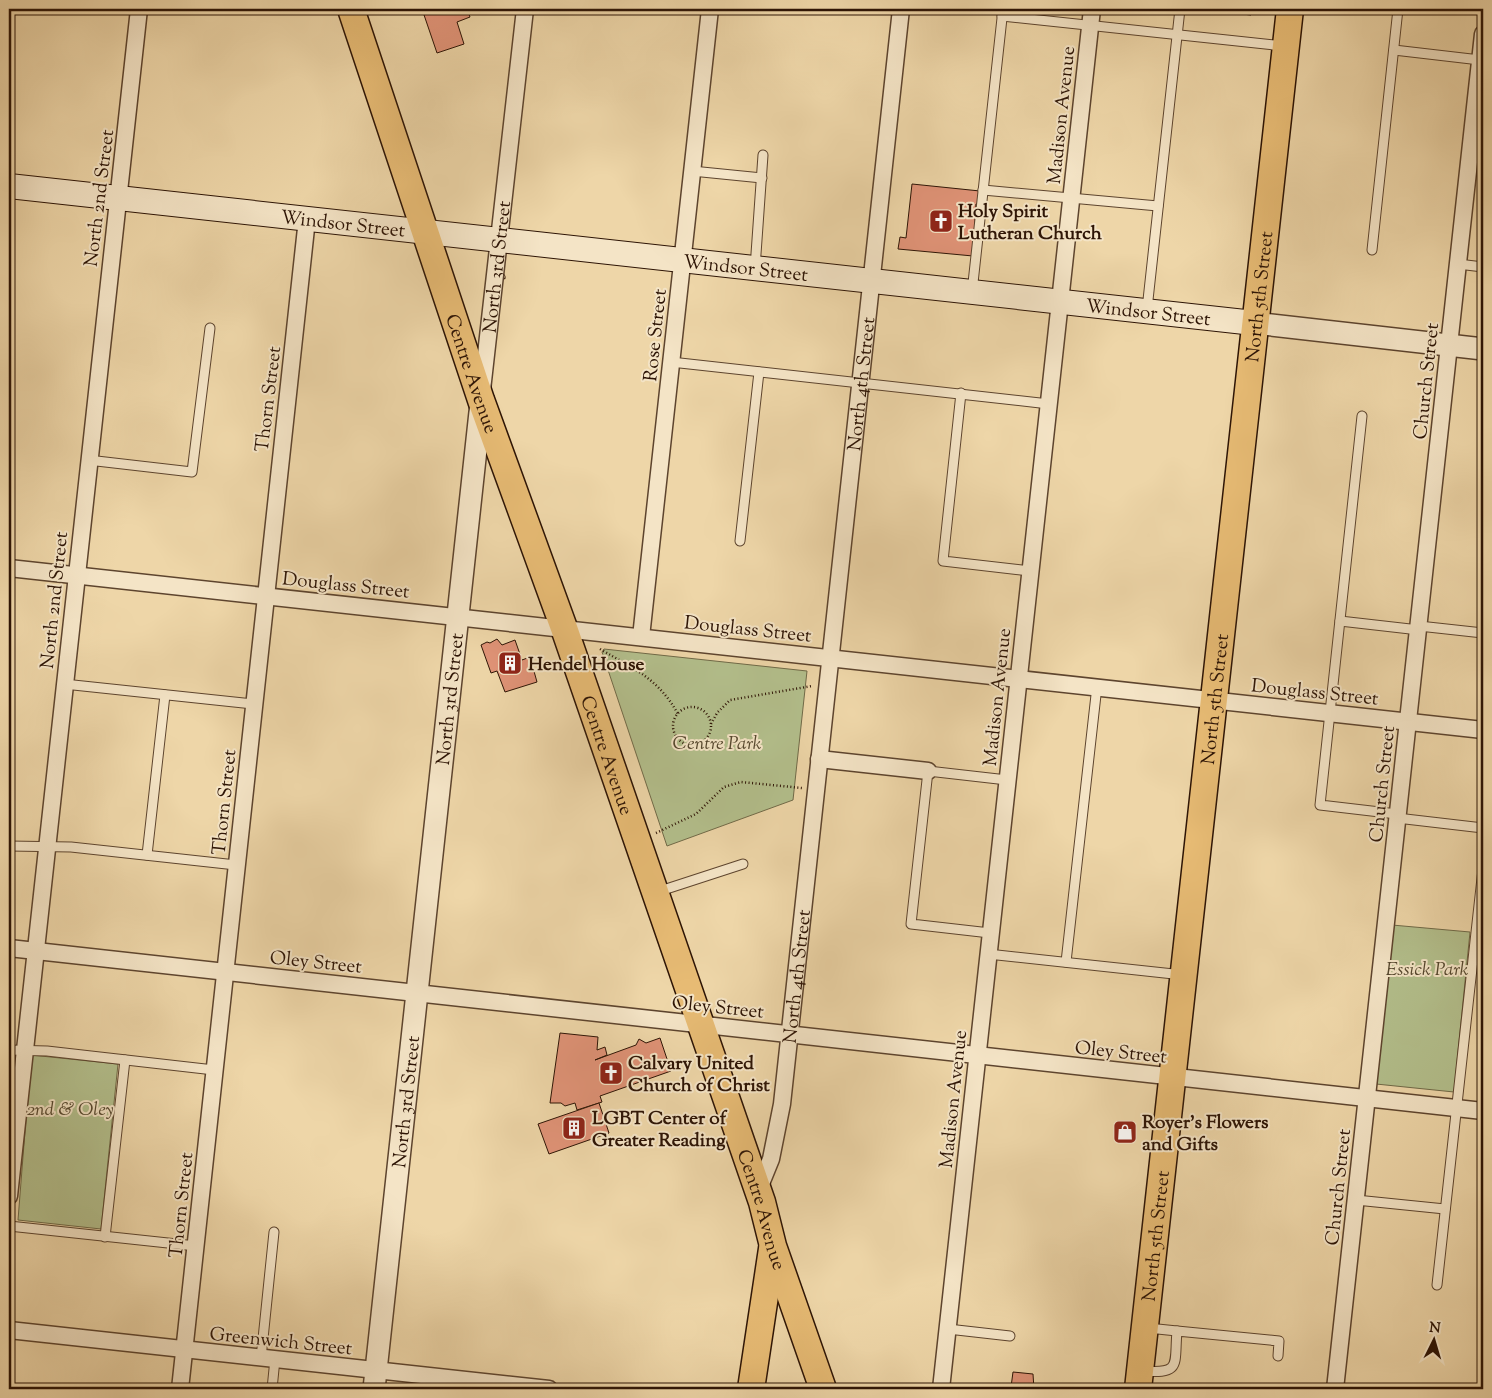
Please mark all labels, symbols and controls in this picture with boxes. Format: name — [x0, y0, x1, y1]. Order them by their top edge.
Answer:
street label: Madison Avenue — [1042, 45, 1083, 186]
street label: North 2nd Street — [79, 128, 122, 268]
street label: North 3rd Street — [478, 199, 519, 335]
place label: Holy Spirit Lutheran Church — [958, 199, 1103, 248]
street label: Windsor Street — [279, 205, 407, 246]
church icon: Holy Spirit Lutheran Church — [928, 208, 954, 234]
street label: North 5th Street — [1240, 230, 1281, 364]
street label: Windsor Street — [681, 249, 810, 290]
street label: Rose Street — [638, 287, 675, 383]
street label: Windsor Street — [1084, 294, 1212, 334]
street label: Centre Avenue — [437, 311, 503, 438]
street label: North 4th Street — [842, 315, 883, 452]
street label: Church Street — [1408, 321, 1447, 441]
street label: Thorn Street — [250, 344, 289, 454]
street label: North 2nd Street — [35, 530, 76, 670]
street label: Douglass Street — [281, 566, 411, 607]
street label: Douglass Street — [683, 610, 813, 651]
street label: Madison Avenue — [978, 627, 1019, 768]
street label: North 3rd Street — [431, 631, 472, 767]
street label: North 5th Street — [1196, 632, 1237, 766]
building icon: Hendel House — [497, 650, 523, 676]
place label: Hendel House — [528, 652, 644, 679]
street label: Douglass Street — [1250, 673, 1380, 714]
street label: Centre Avenue — [572, 692, 639, 819]
street label: Church Street — [1364, 724, 1403, 844]
park label: Centre Park — [673, 731, 762, 758]
street label: Thorn Street — [207, 748, 245, 856]
street label: North 4th Street — [778, 908, 819, 1045]
street label: Oley Street — [268, 945, 364, 982]
park label: Essick Park — [1386, 957, 1469, 984]
street label: Oley Street — [670, 990, 766, 1027]
street label: Madison Avenue — [934, 1029, 975, 1170]
street label: North 3rd Street — [387, 1034, 428, 1169]
street label: Oley Street — [1073, 1035, 1169, 1072]
place label: Calvary United Church of Christ — [628, 1051, 770, 1100]
church icon: Calvary United Church of Christ — [598, 1060, 624, 1086]
park label: 2nd & Oley — [26, 1097, 114, 1124]
place label: LGBT Center of Greater Reading — [592, 1106, 728, 1155]
place label: Royer's Flowers and Gifts — [1142, 1110, 1269, 1159]
building icon: LGBT Center of Greater Reading — [561, 1115, 587, 1141]
shop icon: Royer's Flowers and Gifts — [1112, 1119, 1138, 1145]
street label: Church Street — [1320, 1127, 1359, 1247]
street label: Centre Avenue — [729, 1146, 791, 1274]
street label: Thorn Street — [164, 1151, 202, 1259]
street label: North 5th Street — [1137, 1169, 1178, 1303]
north arrow — [1410, 1316, 1460, 1366]
text: N — [1429, 1319, 1441, 1339]
street label: Greenwich Street — [208, 1322, 354, 1363]

